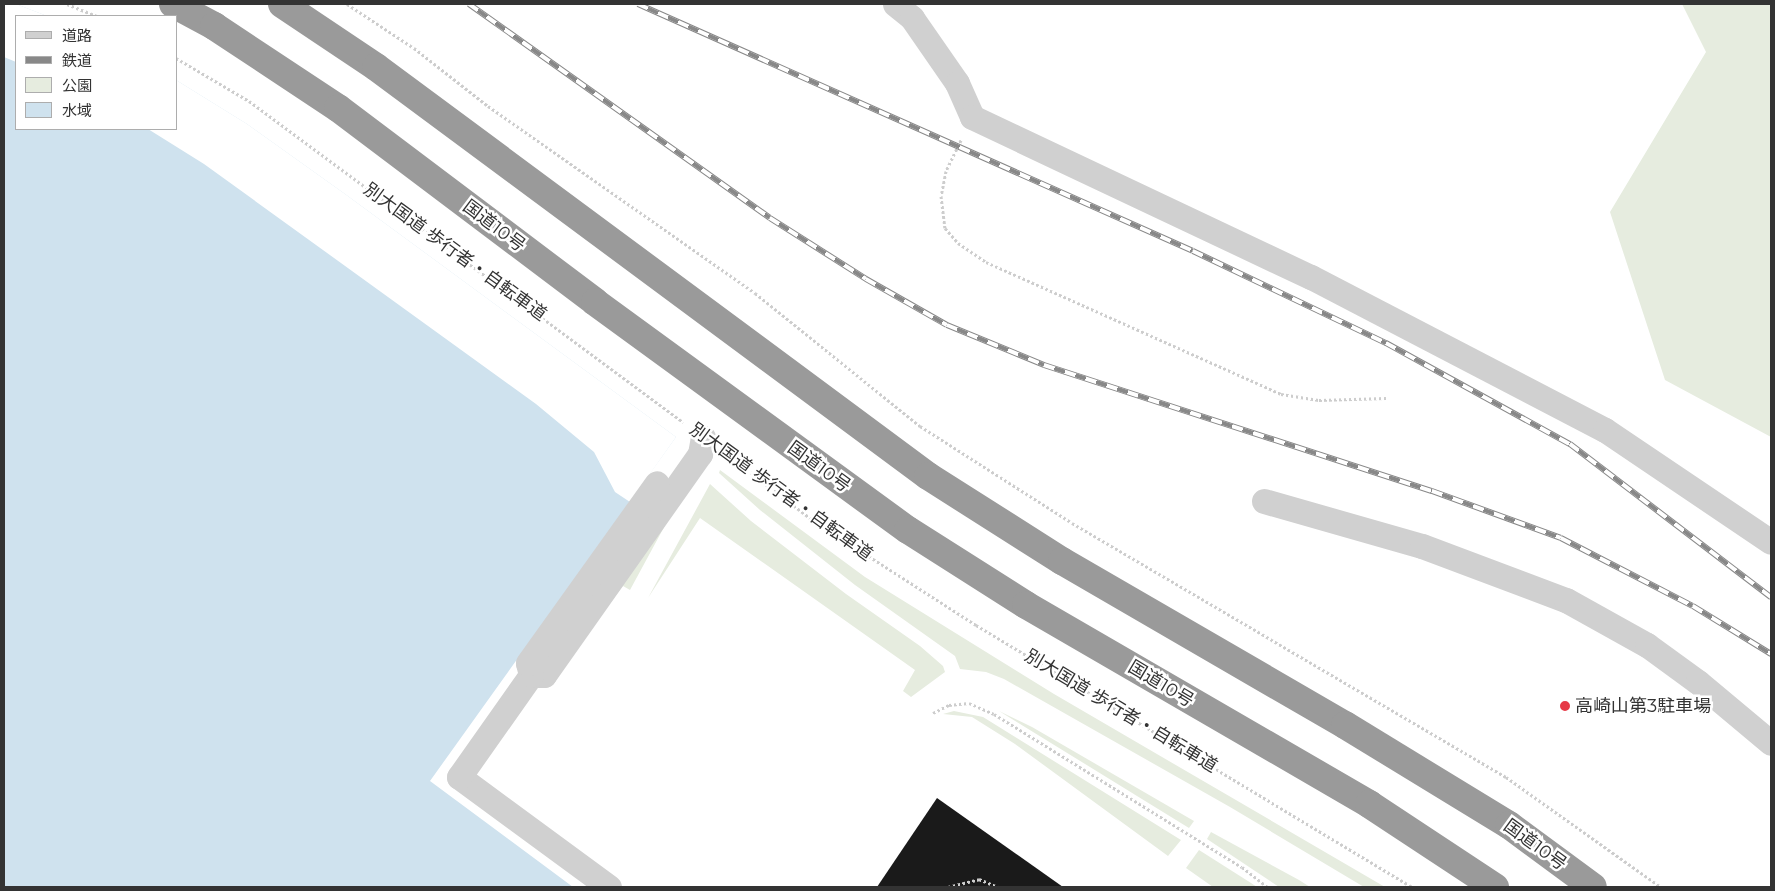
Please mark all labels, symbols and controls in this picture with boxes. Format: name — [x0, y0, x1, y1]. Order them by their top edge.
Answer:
legend — [15, 15, 178, 130]
text: 道路 — [62, 26, 92, 45]
text: 鉄道 — [62, 51, 92, 70]
text: 公園 — [62, 76, 92, 95]
text: 水域 — [62, 101, 92, 120]
street label: 別大国道 歩行者・自転車道 — [359, 178, 551, 326]
street label: 国道10号 — [459, 196, 529, 256]
street label: 別大国道 歩行者・自転車道 — [685, 418, 877, 566]
street label: 国道10号 — [783, 437, 855, 497]
street label: 別大国道 歩行者・自転車道 — [1021, 645, 1221, 777]
street label: 国道10号 — [1124, 656, 1198, 712]
place label: 高崎山第3駐車場 — [1575, 695, 1711, 717]
marker: 高崎山第3駐車場 — [1559, 700, 1571, 712]
street label: 国道10号 — [1499, 815, 1571, 875]

